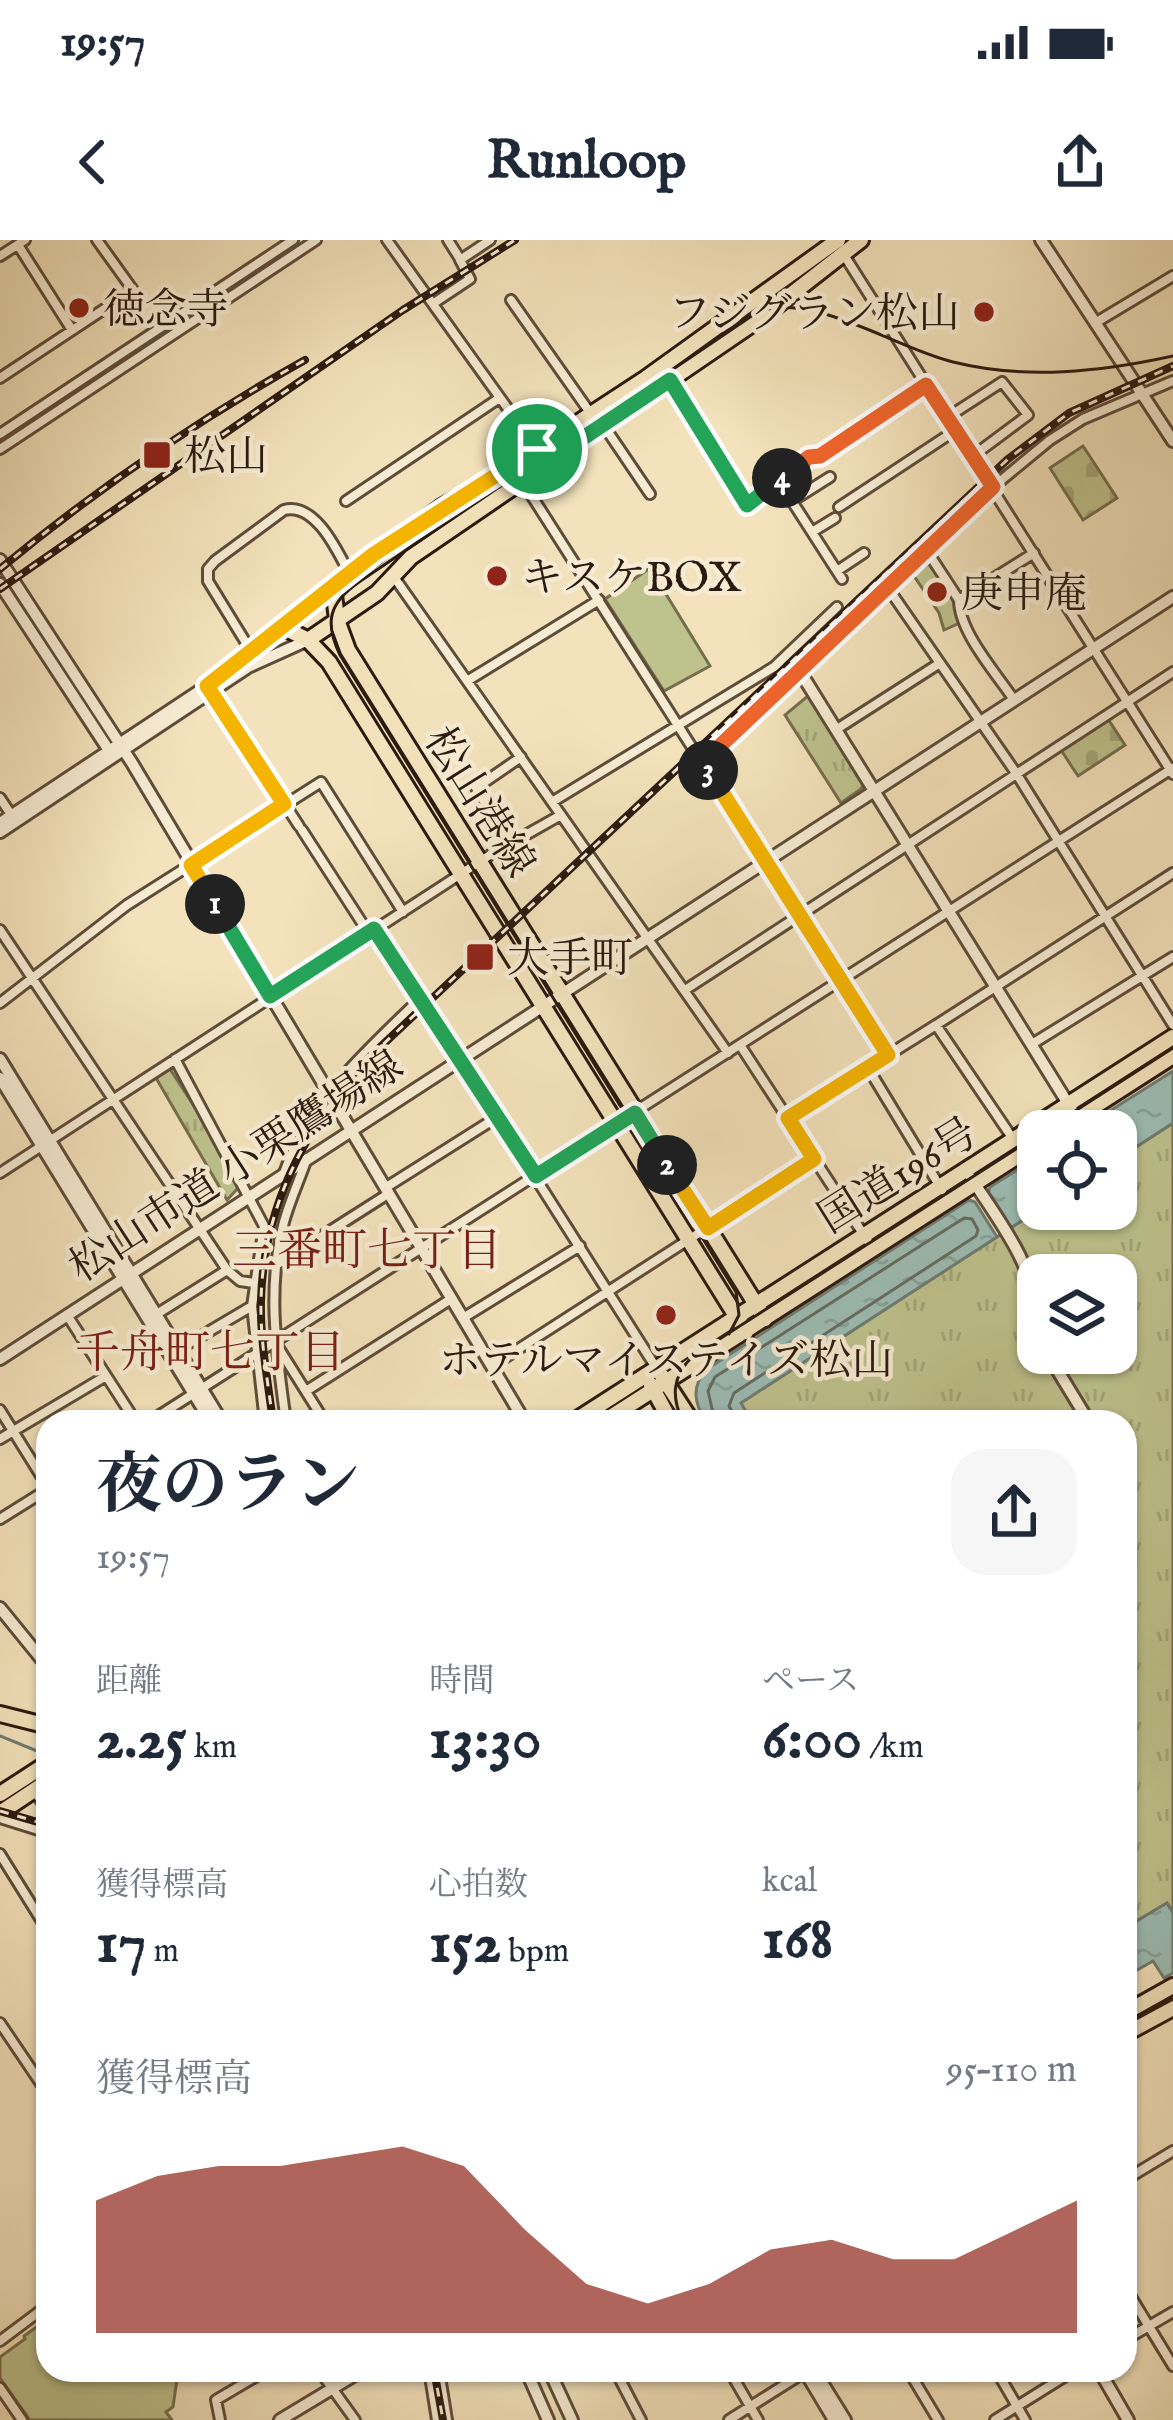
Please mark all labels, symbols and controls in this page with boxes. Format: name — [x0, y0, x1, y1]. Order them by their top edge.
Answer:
text: 19:57 — [60, 14, 146, 71]
text: Runloop — [487, 128, 686, 197]
icon: back — [60, 129, 126, 195]
icon: share — [1047, 129, 1113, 195]
place label: 徳念寺 — [103, 285, 229, 338]
place label: フジグラン松山 — [669, 289, 960, 342]
marker: 徳念寺 — [66, 295, 92, 321]
marker: フジグラン松山 — [971, 299, 997, 325]
pin — [486, 398, 588, 500]
icon: arrive — [504, 416, 570, 482]
place label: 松山 — [184, 432, 268, 485]
marker: 松山 — [141, 439, 173, 471]
pin: 4 — [752, 448, 812, 508]
text: 4 — [774, 457, 790, 499]
place label: キスケBOX — [521, 553, 742, 606]
marker: キスケBOX — [484, 563, 510, 589]
place label: 庚申庵 — [961, 569, 1087, 622]
marker: 庚申庵 — [924, 579, 950, 605]
street label: 松山港線 — [411, 718, 545, 888]
pin: 3 — [678, 740, 738, 800]
text: 3 — [702, 749, 714, 791]
pin: 1 — [185, 874, 245, 934]
text: 1 — [209, 883, 221, 925]
place label: 大手町 — [507, 934, 633, 987]
marker: 大手町 — [464, 941, 496, 973]
street label: 松山市道 小栗鷹場線 — [60, 1040, 414, 1296]
street label: 国道196号 — [809, 1107, 988, 1247]
map controls — [1017, 1110, 1137, 1374]
button: locate — [1017, 1110, 1137, 1230]
pin: 2 — [637, 1135, 697, 1195]
text: 2 — [659, 1144, 675, 1186]
district label: 三番町七丁目 — [232, 1224, 502, 1281]
button: layers — [1017, 1254, 1137, 1374]
marker: ホテルマイステイズ松山 — [653, 1302, 679, 1328]
district label: 千舟町七丁目 — [75, 1326, 345, 1383]
place label: ホテルマイステイズ松山 — [439, 1336, 893, 1389]
text: 夜のラン — [96, 1446, 360, 1530]
button: share — [951, 1449, 1077, 1575]
text: 19:57 — [96, 1533, 170, 1582]
text: 距離 — [96, 1661, 162, 1703]
text: 時間 — [429, 1661, 495, 1703]
text: ペース — [762, 1661, 859, 1703]
text: 2.25 — [96, 1703, 187, 1779]
text: 13:30 — [429, 1703, 541, 1779]
text: 6:00 — [762, 1703, 862, 1779]
text: km — [187, 1727, 237, 1769]
text: /km — [862, 1727, 924, 1769]
text: kcal — [762, 1861, 817, 1903]
text: 獲得標高 — [96, 1865, 228, 1907]
text: 心拍数 — [429, 1865, 528, 1907]
text: 168 — [762, 1903, 833, 1979]
text: 17 — [96, 1907, 146, 1983]
text: 152 — [429, 1907, 501, 1983]
text: m — [146, 1931, 179, 1973]
text: bpm — [501, 1931, 569, 1973]
text: 95–110 m — [946, 2046, 1077, 2095]
text: 獲得標高 — [96, 2056, 252, 2105]

